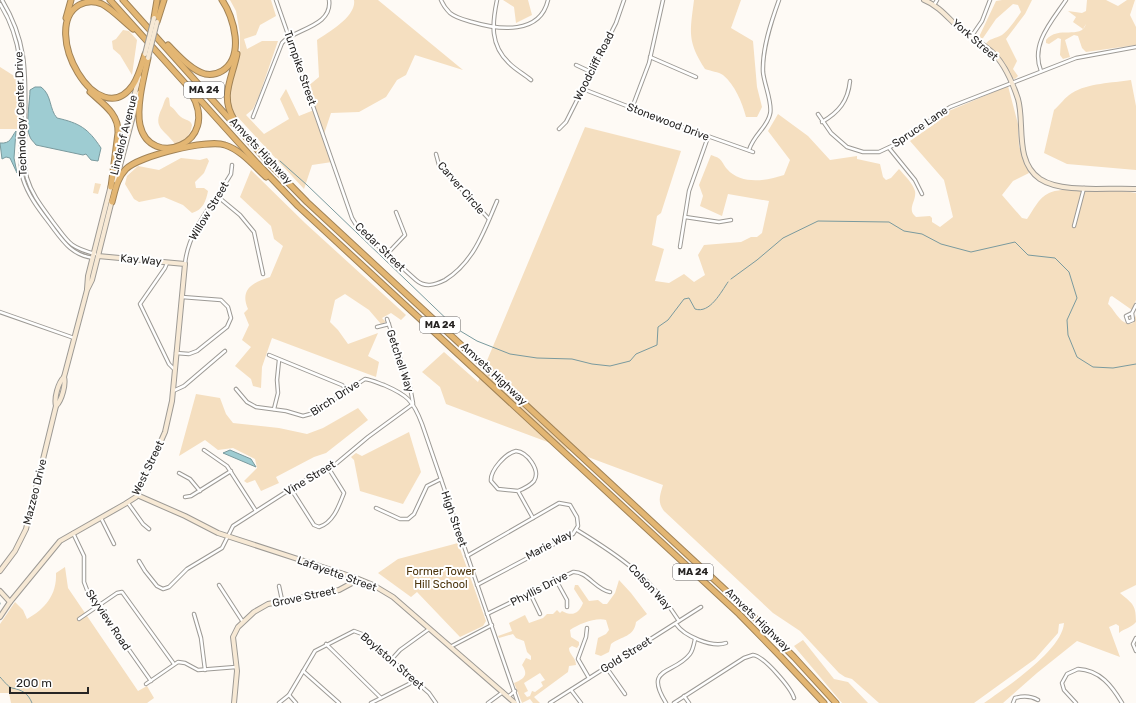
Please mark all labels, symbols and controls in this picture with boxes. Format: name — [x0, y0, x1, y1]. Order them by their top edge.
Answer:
street label: York Street — [949, 16, 1001, 64]
street label: Turnpike Street — [281, 29, 319, 108]
street label: Woodcliff Road — [571, 30, 617, 102]
street label: Technology Center Drive — [12, 51, 30, 177]
road number: MA 24 — [184, 82, 224, 98]
street label: Lindelof Avenue — [108, 94, 140, 176]
street label: Stonewood Drive — [625, 100, 711, 144]
street label: Spruce Lane — [890, 104, 950, 150]
street label: Amvets Highway — [227, 115, 295, 187]
street label: Carver Circle — [435, 159, 487, 217]
street label: Willow Street — [186, 179, 232, 243]
street label: Cedar Street — [352, 220, 408, 275]
street label: Kay Way — [120, 252, 162, 268]
road number: MA 24 — [420, 317, 460, 333]
street label: Getchell Way — [384, 328, 416, 394]
street label: Amvets Highway — [458, 340, 530, 408]
street label: Birch Drive — [308, 377, 362, 419]
street label: West Street — [129, 438, 167, 497]
street label: Vine Street — [282, 457, 338, 498]
street label: Mazzeo Drive — [21, 458, 49, 526]
street label: High Street — [438, 489, 470, 549]
street label: Marie Way — [523, 527, 575, 563]
street label: Lafayette Street — [296, 554, 379, 595]
street label: Colson Way — [625, 561, 675, 613]
road number: MA 24 — [673, 564, 713, 580]
park label: Former Tower Hill School — [406, 565, 477, 591]
street label: Phyllis Drive — [508, 569, 570, 609]
street label: Grove Street — [271, 584, 337, 610]
street label: Amvets Highway — [723, 585, 793, 655]
street label: Skyview Road — [83, 587, 133, 653]
street label: Boylston Street — [358, 630, 427, 692]
street label: Gold Street — [598, 634, 654, 676]
scale bar — [10, 669, 88, 695]
text: 200 m — [16, 676, 52, 690]

